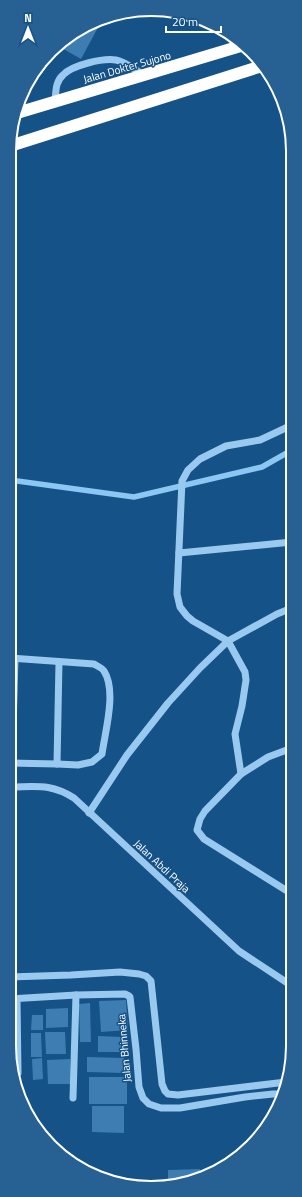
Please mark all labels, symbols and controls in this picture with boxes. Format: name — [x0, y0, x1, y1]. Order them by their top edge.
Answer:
north arrow — [8, 8, 48, 48]
scale bar — [166, 8, 221, 34]
text: N — [24, 10, 32, 26]
text: 20 m — [172, 12, 198, 31]
street label: Jalan Dokter Sujono — [81, 47, 173, 87]
street label: Jalan Abdi Praja — [130, 836, 194, 897]
street label: Jalan Bhinneka — [113, 1013, 135, 1083]

